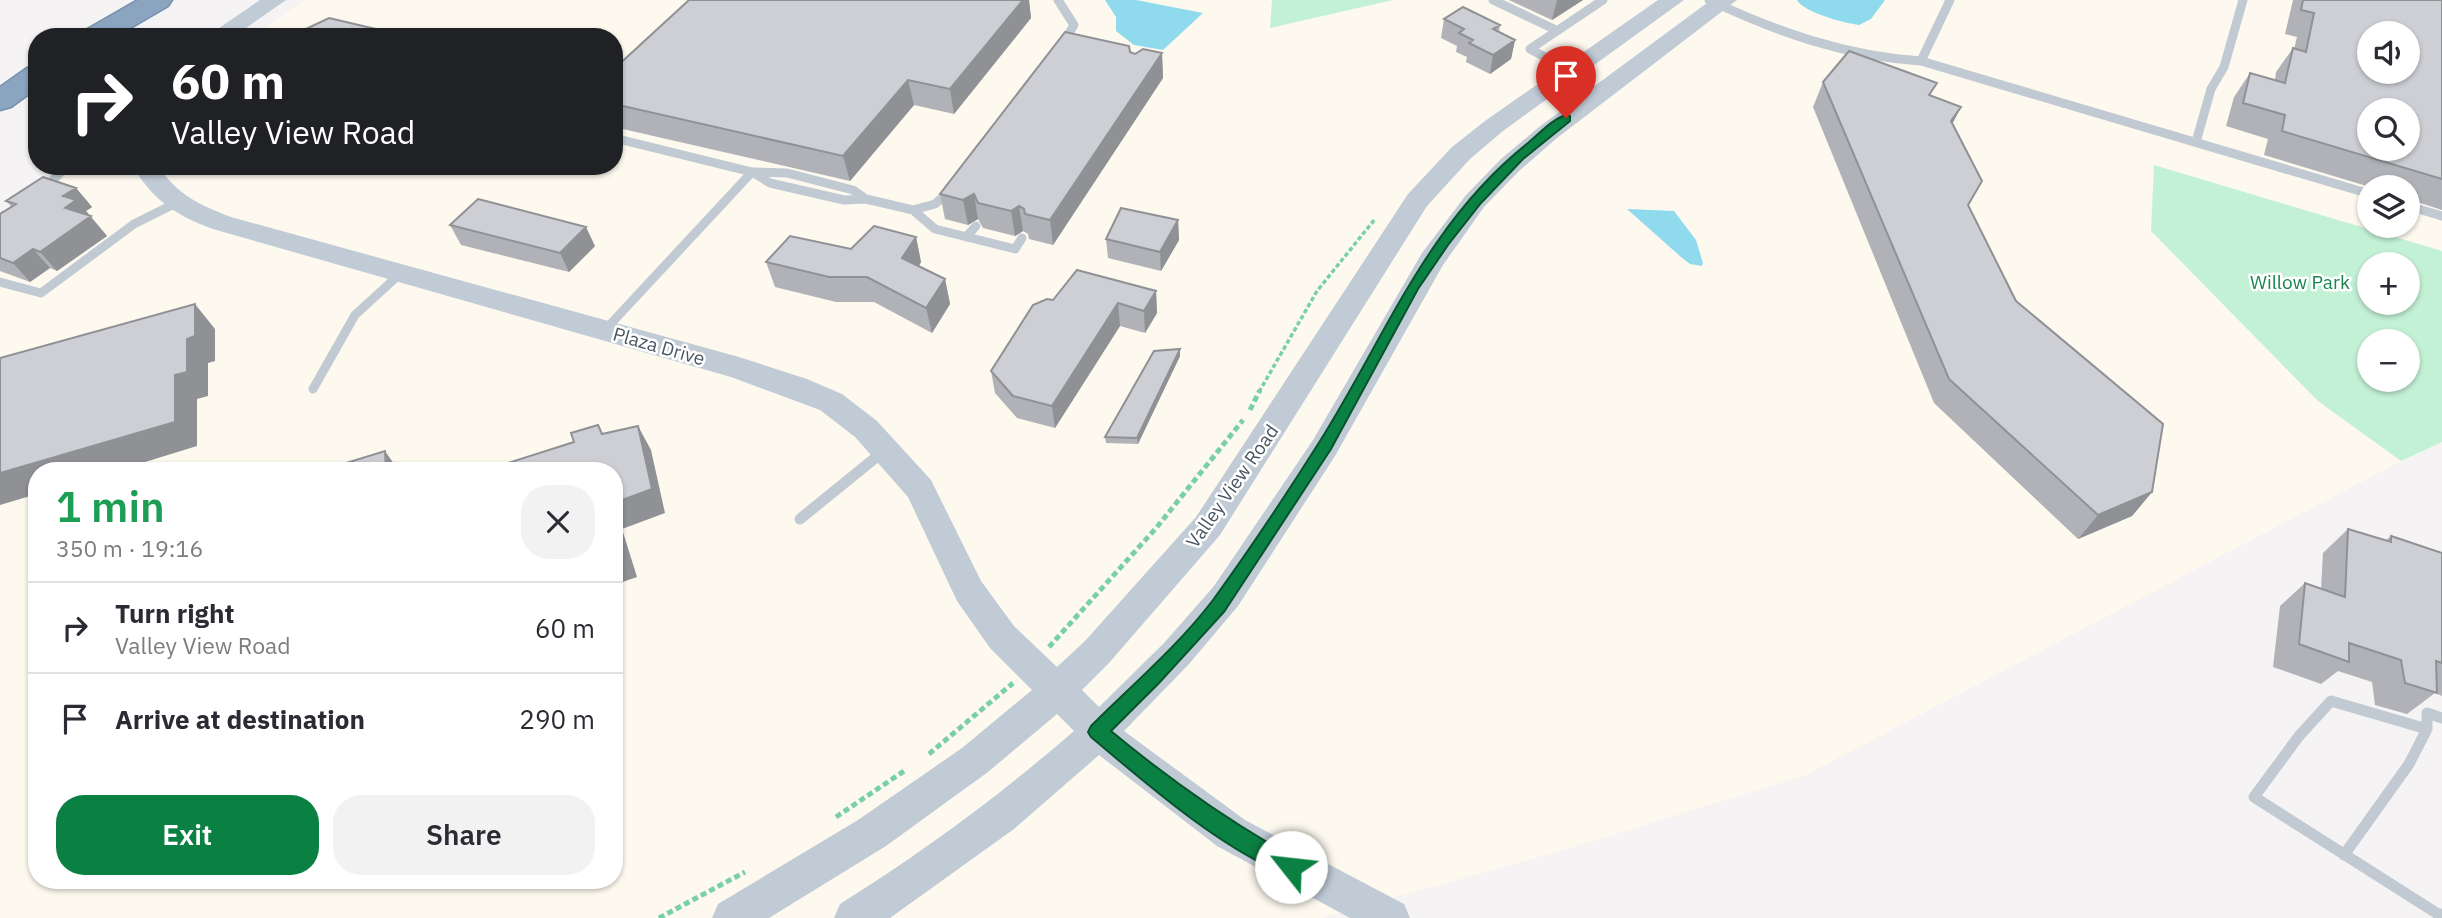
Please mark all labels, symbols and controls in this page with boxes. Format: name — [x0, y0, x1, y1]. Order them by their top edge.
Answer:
map controls — [2357, 21, 2420, 392]
button: sound — [2357, 21, 2420, 84]
pin — [1536, 46, 1596, 118]
text: 60 m — [171, 49, 285, 112]
icon: right — [56, 56, 147, 147]
icon: arrive — [1547, 57, 1585, 95]
button: search — [2357, 98, 2420, 161]
text: Valley View Road — [171, 111, 415, 153]
button: layers — [2357, 175, 2420, 238]
button: + — [2357, 252, 2420, 315]
park label: Willow Park — [2250, 270, 2350, 294]
street label: Plaza Drive — [610, 321, 708, 371]
button: − — [2357, 329, 2420, 392]
street label: Valley View Road — [1181, 420, 1283, 552]
text: 1 min — [56, 479, 165, 534]
button: close — [521, 485, 595, 559]
text: 350 m · 19:16 — [56, 533, 203, 563]
text: Turn right — [115, 596, 234, 630]
icon: right — [56, 609, 94, 647]
text: 60 m — [535, 611, 595, 645]
text: Valley View Road — [115, 630, 291, 660]
icon: arrive — [56, 700, 94, 738]
text: Arrive at destination — [115, 702, 365, 736]
text: 290 m — [519, 702, 595, 736]
button: Exit — [56, 795, 319, 875]
button: Share — [333, 795, 595, 875]
position arrow — [1254, 830, 1328, 904]

